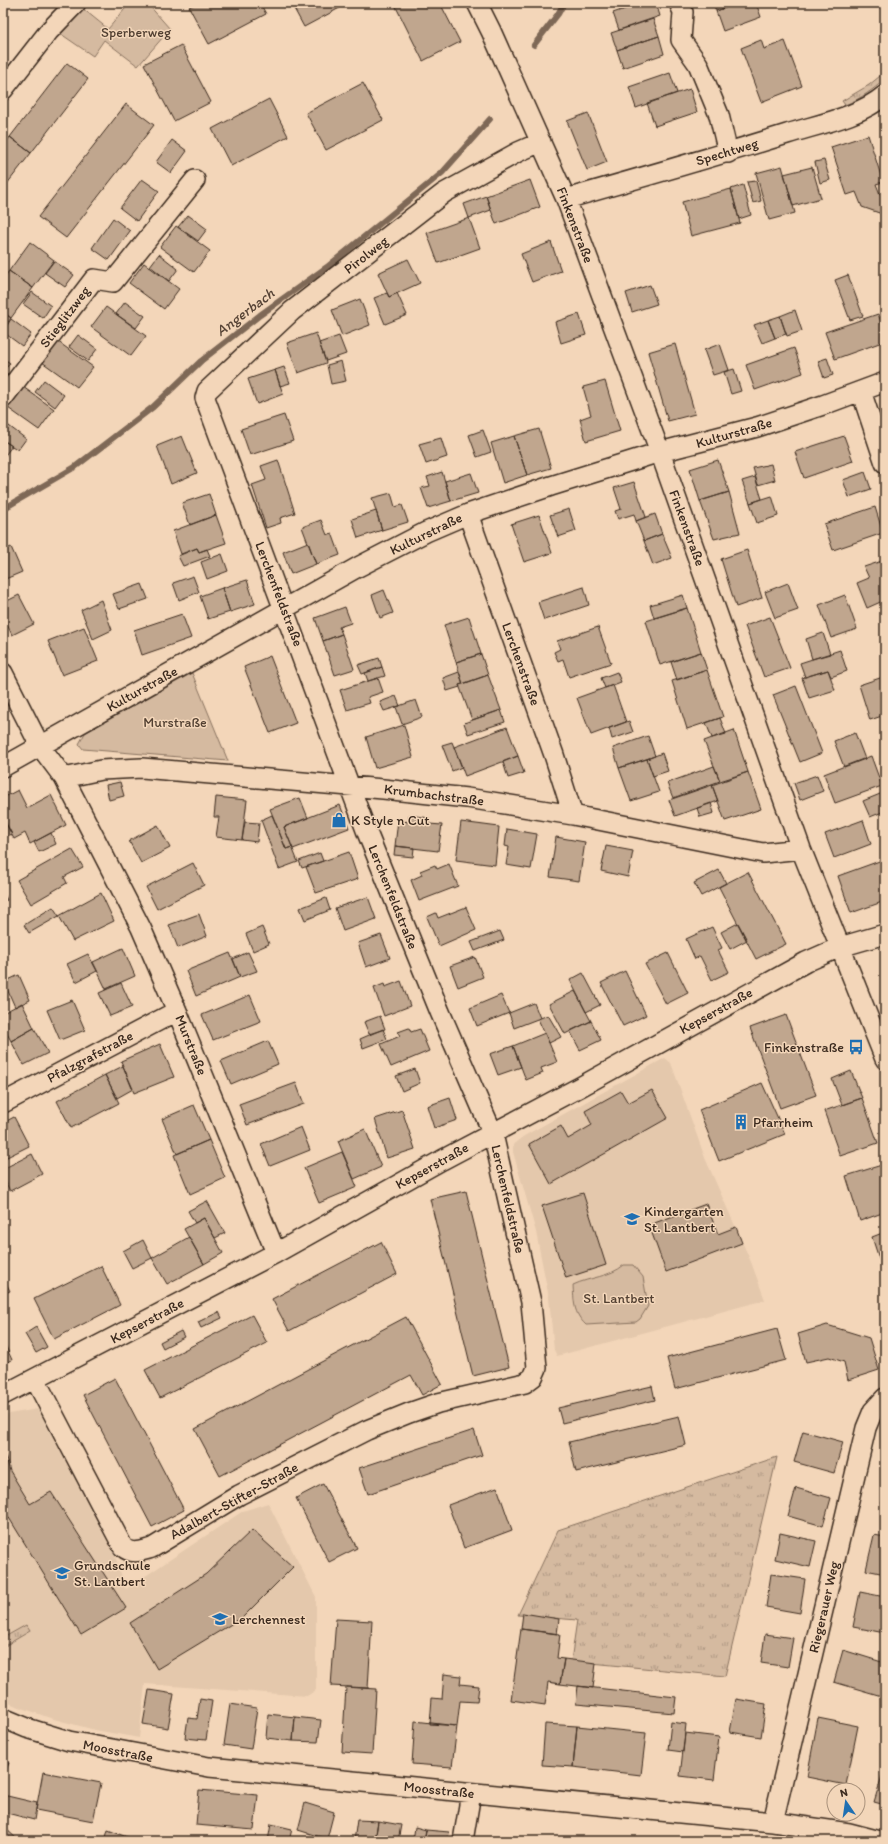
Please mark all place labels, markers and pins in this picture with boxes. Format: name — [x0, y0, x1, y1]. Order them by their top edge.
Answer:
shop icon: K Style n Cut — [330, 811, 348, 829]
place label: K Style n Cut — [351, 812, 430, 829]
bus stop icon: Finkenstraße — [847, 1038, 865, 1056]
place label: Finkenstraße — [764, 1039, 844, 1056]
building icon: Pfarrheim — [732, 1113, 750, 1131]
place label: Pfarrheim — [753, 1114, 814, 1131]
place label: Kindergarten St. Lantbert — [644, 1203, 724, 1236]
school or university icon: Kindergarten St. Lantbert — [623, 1210, 641, 1228]
place label: Grundschule St. Lantbert — [74, 1557, 151, 1590]
school or university icon: Grundschule St. Lantbert — [53, 1564, 71, 1582]
school or university icon: Lerchennest — [211, 1610, 229, 1628]
place label: Lerchennest — [232, 1611, 305, 1628]

